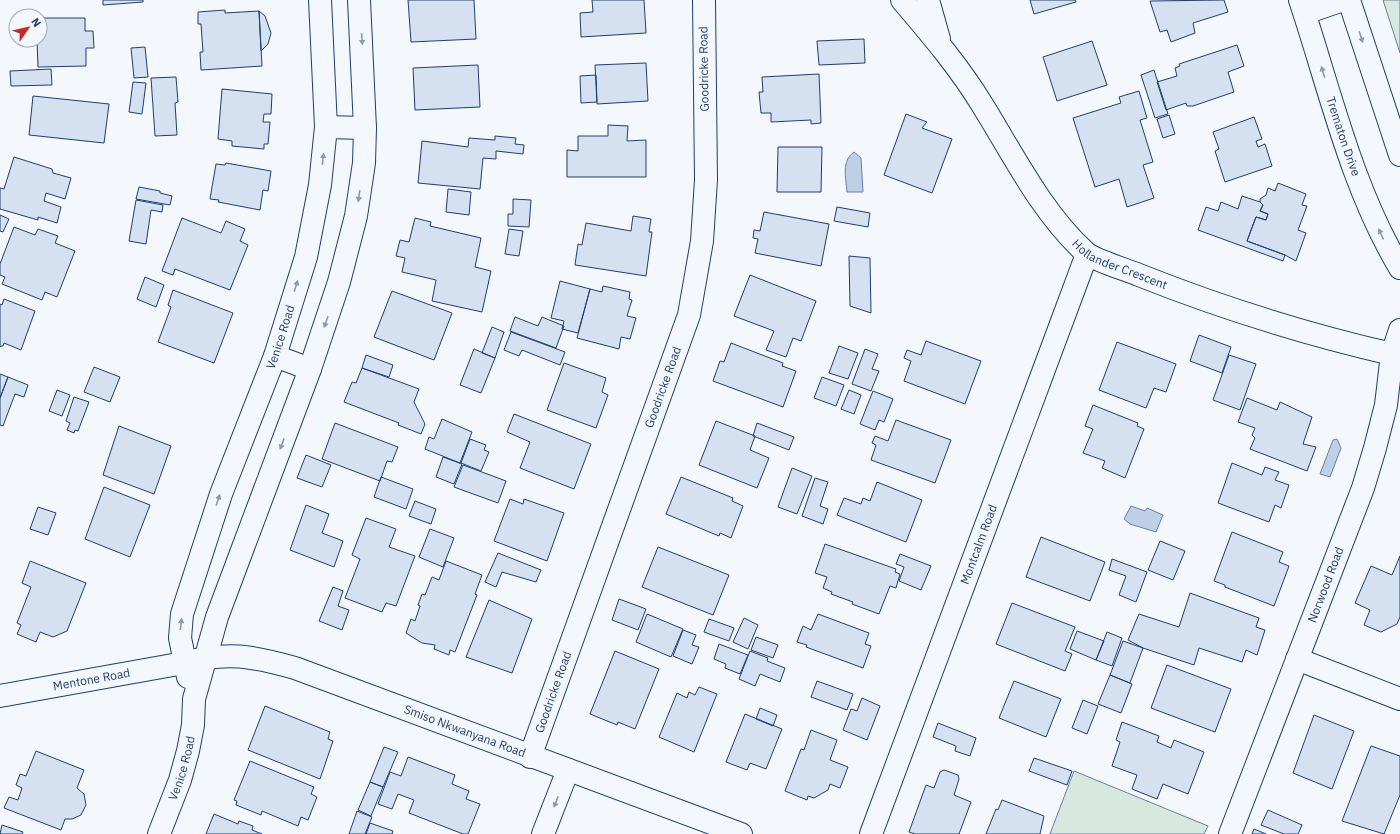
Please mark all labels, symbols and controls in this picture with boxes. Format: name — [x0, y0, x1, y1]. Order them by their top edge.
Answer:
north arrow — [8, 8, 48, 48]
text: N — [28, 15, 44, 30]
street label: Goodricke Road — [695, 26, 712, 112]
one-way arrow — [1359, 31, 1365, 43]
one-way arrow — [358, 33, 365, 45]
one-way arrow — [1320, 66, 1326, 78]
street label: Trematon Drive — [1323, 95, 1364, 178]
one-way arrow — [320, 153, 326, 165]
one-way arrow — [356, 190, 362, 203]
one-way arrow — [1378, 227, 1384, 239]
street label: Hollander Crescent — [1069, 236, 1170, 292]
one-way arrow — [294, 280, 300, 292]
street label: Venice Road — [263, 303, 298, 371]
one-way arrow — [323, 316, 329, 328]
street label: Goodricke Road — [641, 344, 684, 430]
one-way arrow — [278, 439, 284, 451]
one-way arrow — [216, 494, 222, 506]
street label: Montcalm Road — [957, 502, 1000, 586]
street label: Norwood Road — [1304, 545, 1347, 625]
one-way arrow — [178, 618, 184, 630]
street label: Goodricke Road — [531, 649, 574, 735]
street label: Mentone Road — [52, 665, 131, 693]
street label: Smiso Nkwanyana Road — [402, 701, 528, 760]
street label: Venice Road — [165, 735, 198, 802]
one-way arrow — [552, 797, 558, 809]

